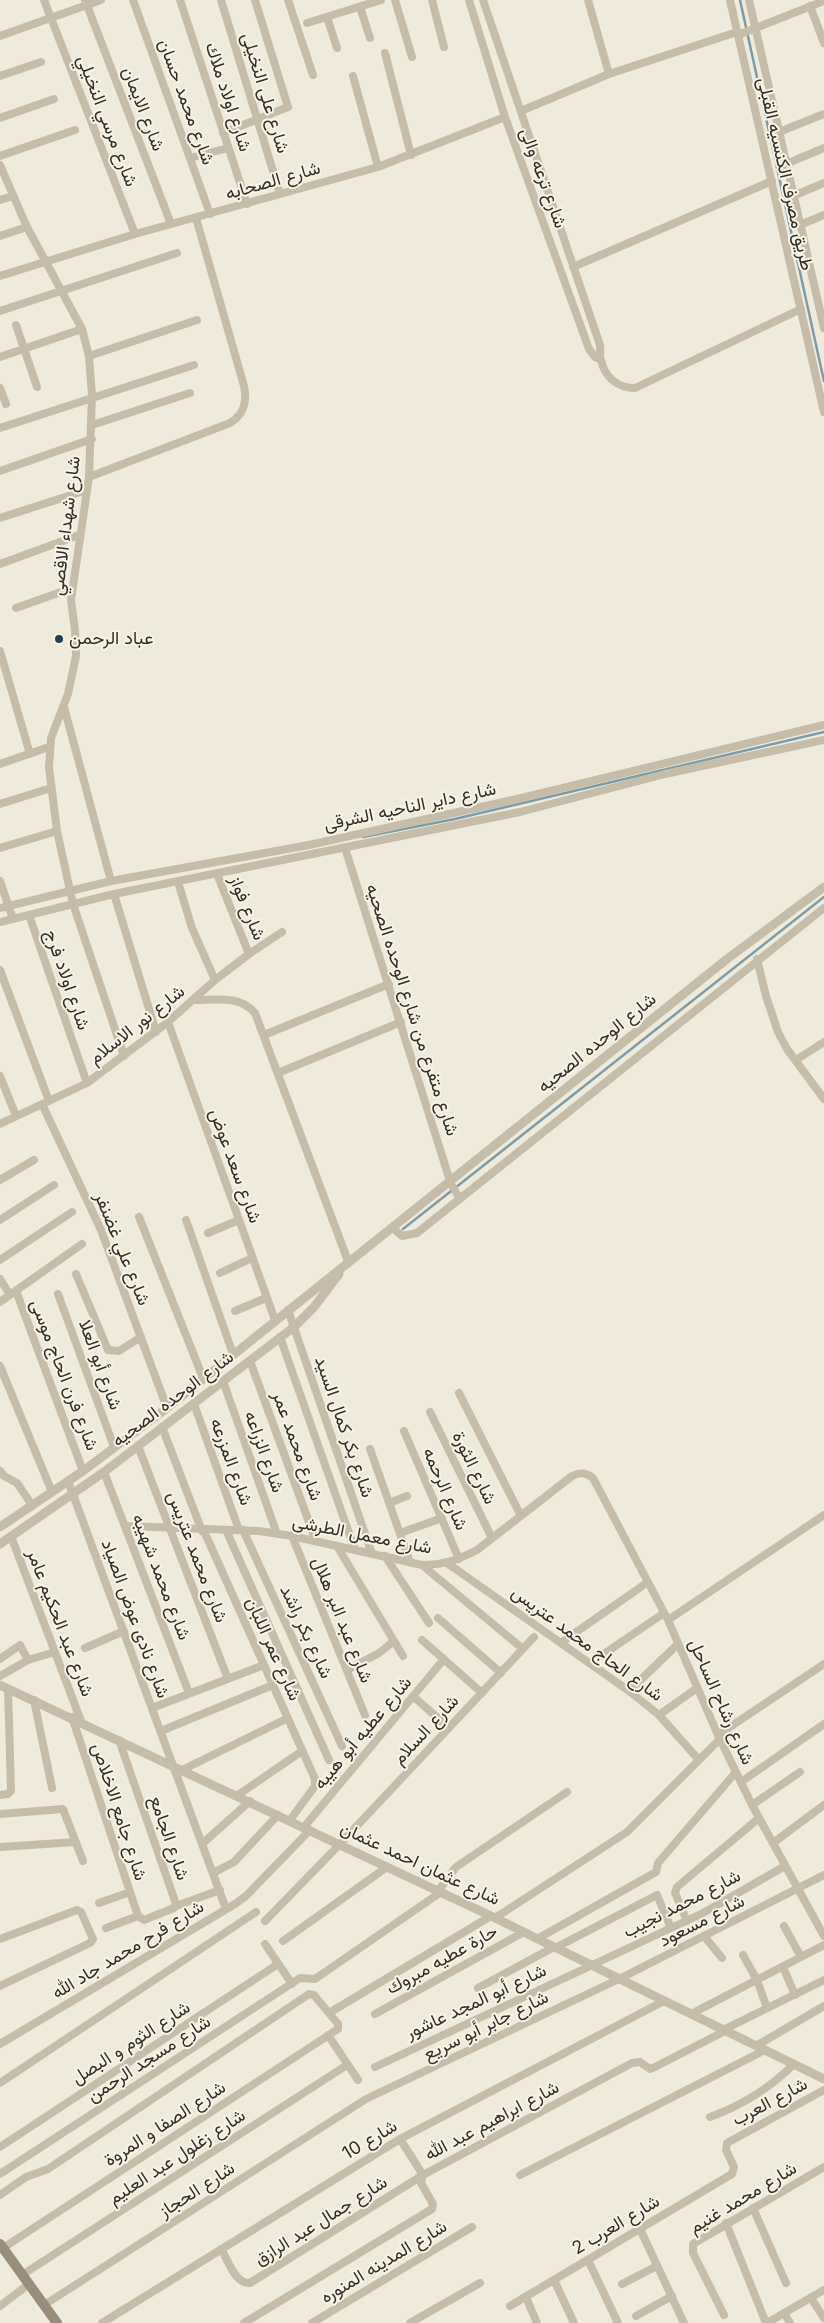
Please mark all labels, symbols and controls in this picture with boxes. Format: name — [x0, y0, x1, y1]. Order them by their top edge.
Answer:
street label: شارع على النخيلى — [236, 30, 294, 156]
street label: شارع محمد حسان — [153, 36, 219, 168]
street label: شارع اولاد ملاك — [200, 40, 256, 154]
street label: شارع مرسي النخيلي — [72, 52, 142, 190]
street label: شارع الايمان — [117, 64, 169, 154]
street label: طريق مصرف الكنسيه القبلى — [752, 75, 818, 273]
street label: شارع ترعه والى — [515, 125, 571, 231]
street label: شارع الصحابه — [223, 157, 323, 205]
street label: شارع شهداء الاقصي — [47, 455, 85, 597]
place label: عباد الرحمن — [69, 628, 153, 650]
marker: عباد الرحمن — [53, 633, 65, 645]
street label: شارع داير الناحيه الشرقى — [322, 778, 498, 836]
street label: شارع فواز — [224, 873, 270, 943]
street label: شارع متفرع من شارع الوحده الصحيه — [361, 881, 463, 1139]
street label: شارع اولاد فرج — [40, 927, 94, 1033]
street label: شارع نور الاسلام — [85, 981, 189, 1069]
street label: شارع الوحده الصحيه — [533, 988, 661, 1098]
street label: شارع سعد عوض — [204, 1106, 266, 1226]
street label: شارع علي غضنفر — [90, 1189, 154, 1309]
street label: شارع فرن الحاج موسى — [25, 1296, 103, 1454]
street label: شارع أبو العلا — [74, 1317, 126, 1413]
street label: شارع الوحده الصحيه — [108, 1346, 238, 1452]
street label: شارع بكر كمال السيد — [310, 1353, 378, 1501]
street label: شارع محمد عمر — [267, 1388, 327, 1504]
street label: شارع الزراعه — [239, 1408, 289, 1496]
street label: شارع المزرعه — [205, 1416, 257, 1508]
street label: شارع الثورة — [447, 1428, 501, 1508]
street label: شارع الرحمه — [418, 1444, 472, 1534]
street label: شارع محمد عتريس — [162, 1488, 232, 1626]
street label: شارع محمد شهيبه — [127, 1511, 195, 1643]
street label: شارع معمل الطرشى — [290, 1511, 434, 1559]
street label: شارع نادى عوض الصياد — [96, 1537, 174, 1701]
street label: شارع عبد الحكيم عامر — [22, 1546, 98, 1700]
street label: شارع عبد البر هلال — [307, 1554, 377, 1686]
street label: شارع بكر راشد — [275, 1582, 337, 1682]
street label: شارع الحاج محمد عتريس — [507, 1582, 667, 1706]
street label: شارع عمر اللبان — [241, 1594, 305, 1704]
street label: شارع رشاح الساحل — [684, 1636, 758, 1768]
street label: شارع عطيه أبو هيبه — [309, 1672, 417, 1794]
street label: شارع السلام — [388, 1691, 464, 1769]
street label: شارع جامع الاخلاص — [87, 1741, 151, 1883]
street label: شارع الجامع — [144, 1793, 194, 1883]
street label: شارع عثمان احمد عثمان — [337, 1818, 503, 1910]
street label: شارع محمد نجيب — [620, 1865, 744, 1943]
street label: شارع مسعود — [656, 1890, 748, 1952]
street label: شارع فرح محمد جاد الله — [48, 1896, 208, 2004]
street label: حارة عطيه مبروك — [383, 1921, 501, 1999]
street label: شارع أبو المجد عاشور — [402, 1960, 550, 2044]
street label: شارع جابر أبو سريع — [420, 1986, 552, 2066]
street label: شارع الثوم و البصل — [68, 1997, 194, 2089]
street label: شارع مسجد الرحمن — [83, 2011, 215, 2107]
street label: شارع العرب — [729, 2073, 811, 2131]
street label: شارع ابراهيم عبد الله — [421, 2076, 563, 2166]
street label: شارع الصفا و المروة — [100, 2077, 230, 2171]
street label: شارع زغلول عبد العليم — [104, 2105, 250, 2209]
street label: شارع 10 — [339, 2115, 401, 2165]
street label: شارع محمد غنيم — [685, 2157, 801, 2239]
street label: شارع الحجاز — [155, 2158, 239, 2222]
street label: شارع جمال عبد الرازق — [251, 2171, 391, 2271]
street label: شارع العرب 2 — [568, 2190, 664, 2260]
street label: شارع المدينه المنوره — [317, 2216, 451, 2308]

